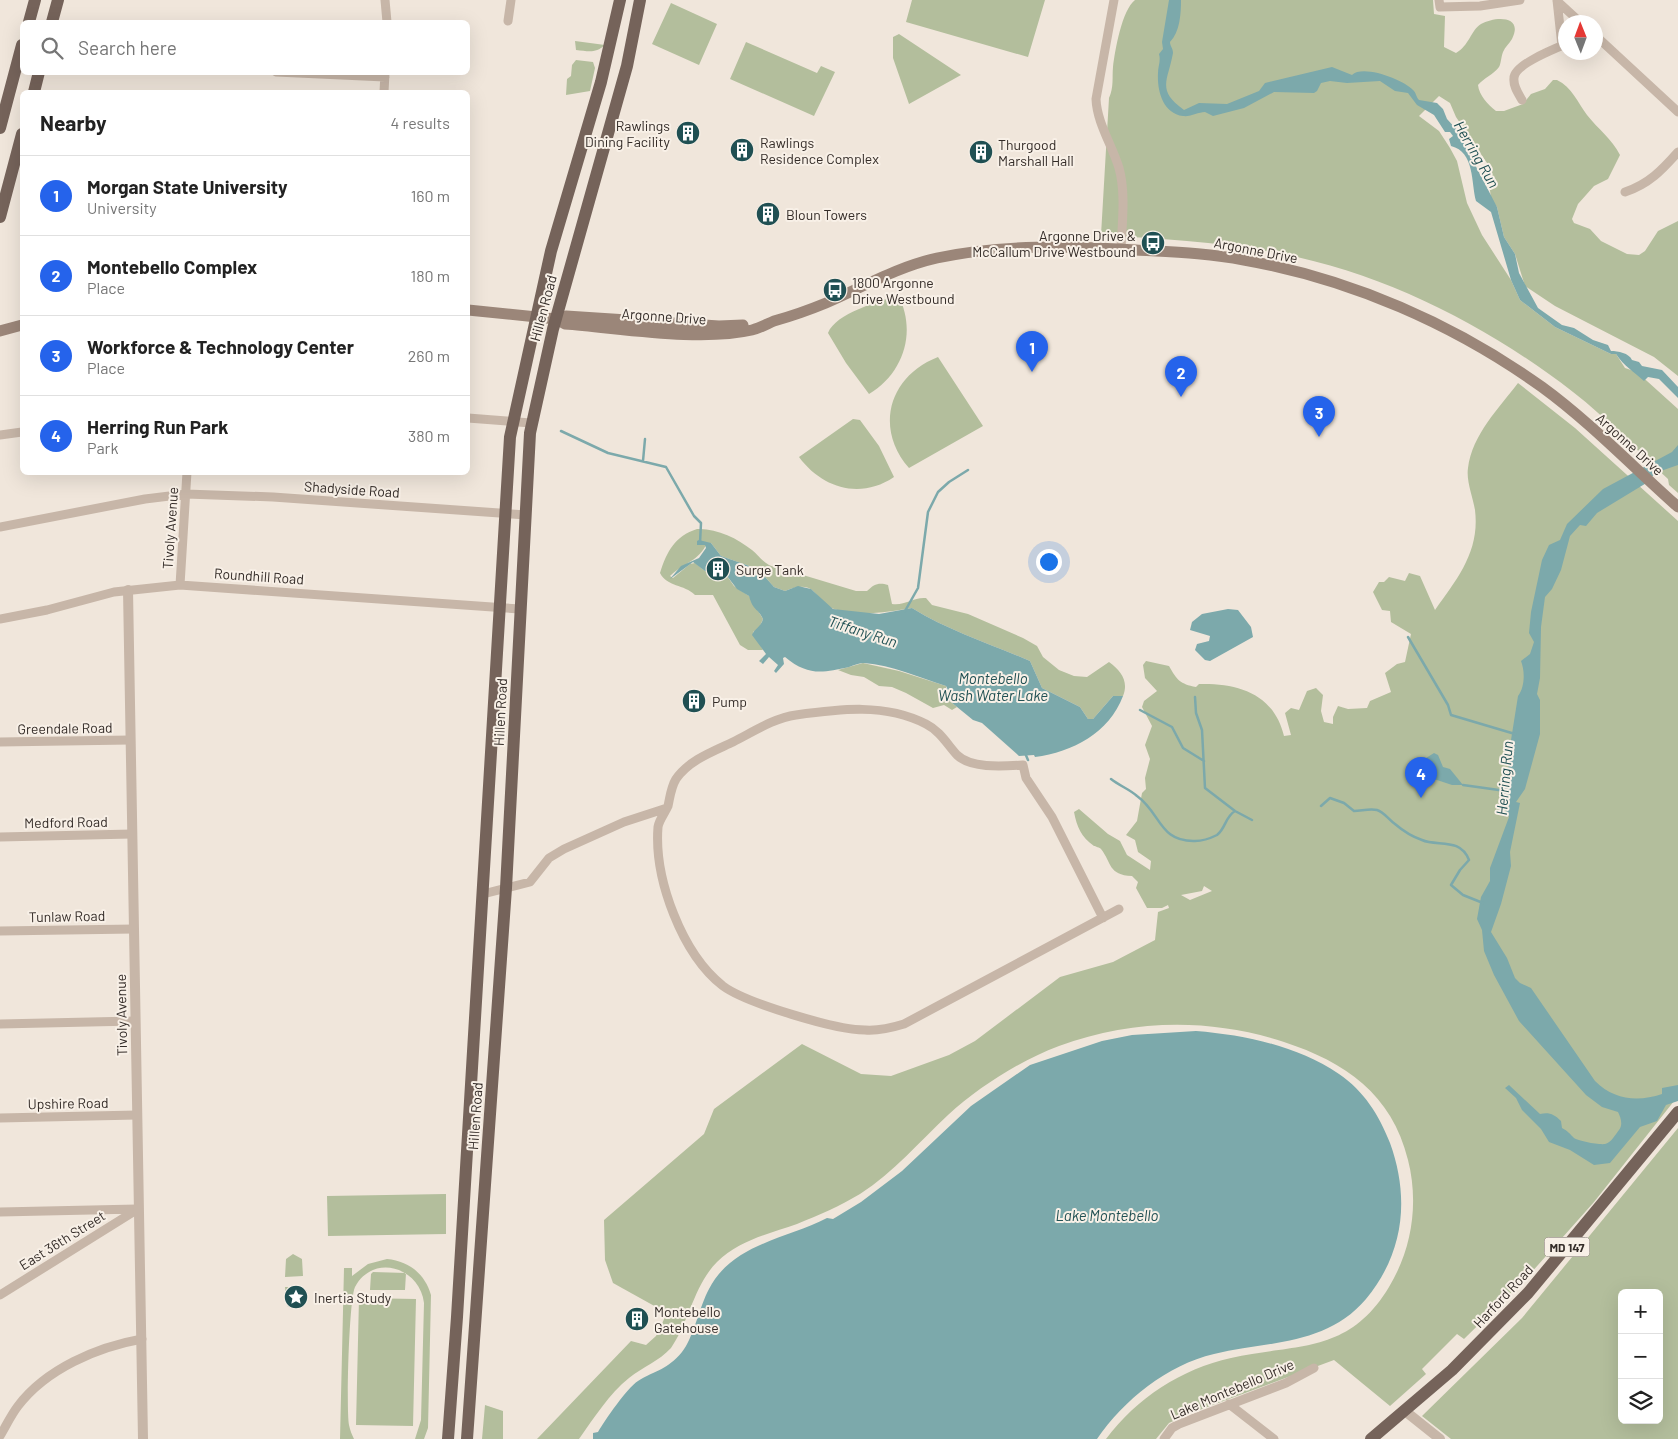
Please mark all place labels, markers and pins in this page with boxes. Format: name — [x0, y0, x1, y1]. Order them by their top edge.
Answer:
place label: Rawlings Dining Facility — [585, 117, 671, 150]
building icon: Rawlings Dining Facility — [675, 120, 701, 146]
place label: Rawlings Residence Complex — [760, 134, 879, 167]
place label: Thurgood Marshall Hall — [998, 136, 1074, 169]
building icon: Rawlings Residence Complex — [729, 137, 755, 163]
building icon: Thurgood Marshall Hall — [968, 139, 994, 165]
building icon: Bloun Towers — [755, 201, 781, 227]
place label: Bloun Towers — [786, 206, 867, 223]
place label: Argonne Drive & McCallum Drive Westbound — [972, 227, 1136, 260]
bus stop icon: Argonne Drive & McCallum Drive Westbound — [1140, 230, 1166, 256]
place label: 1800 Argonne Drive Westbound — [852, 274, 955, 307]
bus stop icon: 1800 Argonne Drive Westbound — [822, 277, 848, 303]
pin: 1 — [1016, 331, 1048, 372]
pin: 2 — [1165, 356, 1197, 397]
pin: 3 — [1303, 396, 1335, 437]
building icon: Surge Tank — [705, 556, 731, 582]
place label: Surge Tank — [736, 561, 804, 578]
building icon: Pump — [681, 688, 707, 714]
place label: Pump — [712, 693, 747, 710]
pin: 4 — [1405, 757, 1437, 798]
place icon: Inertia Study — [283, 1284, 309, 1310]
place label: Inertia Study — [314, 1289, 392, 1306]
place label: Montebello Gatehouse — [654, 1303, 721, 1336]
building icon: Montebello Gatehouse — [624, 1306, 650, 1332]

